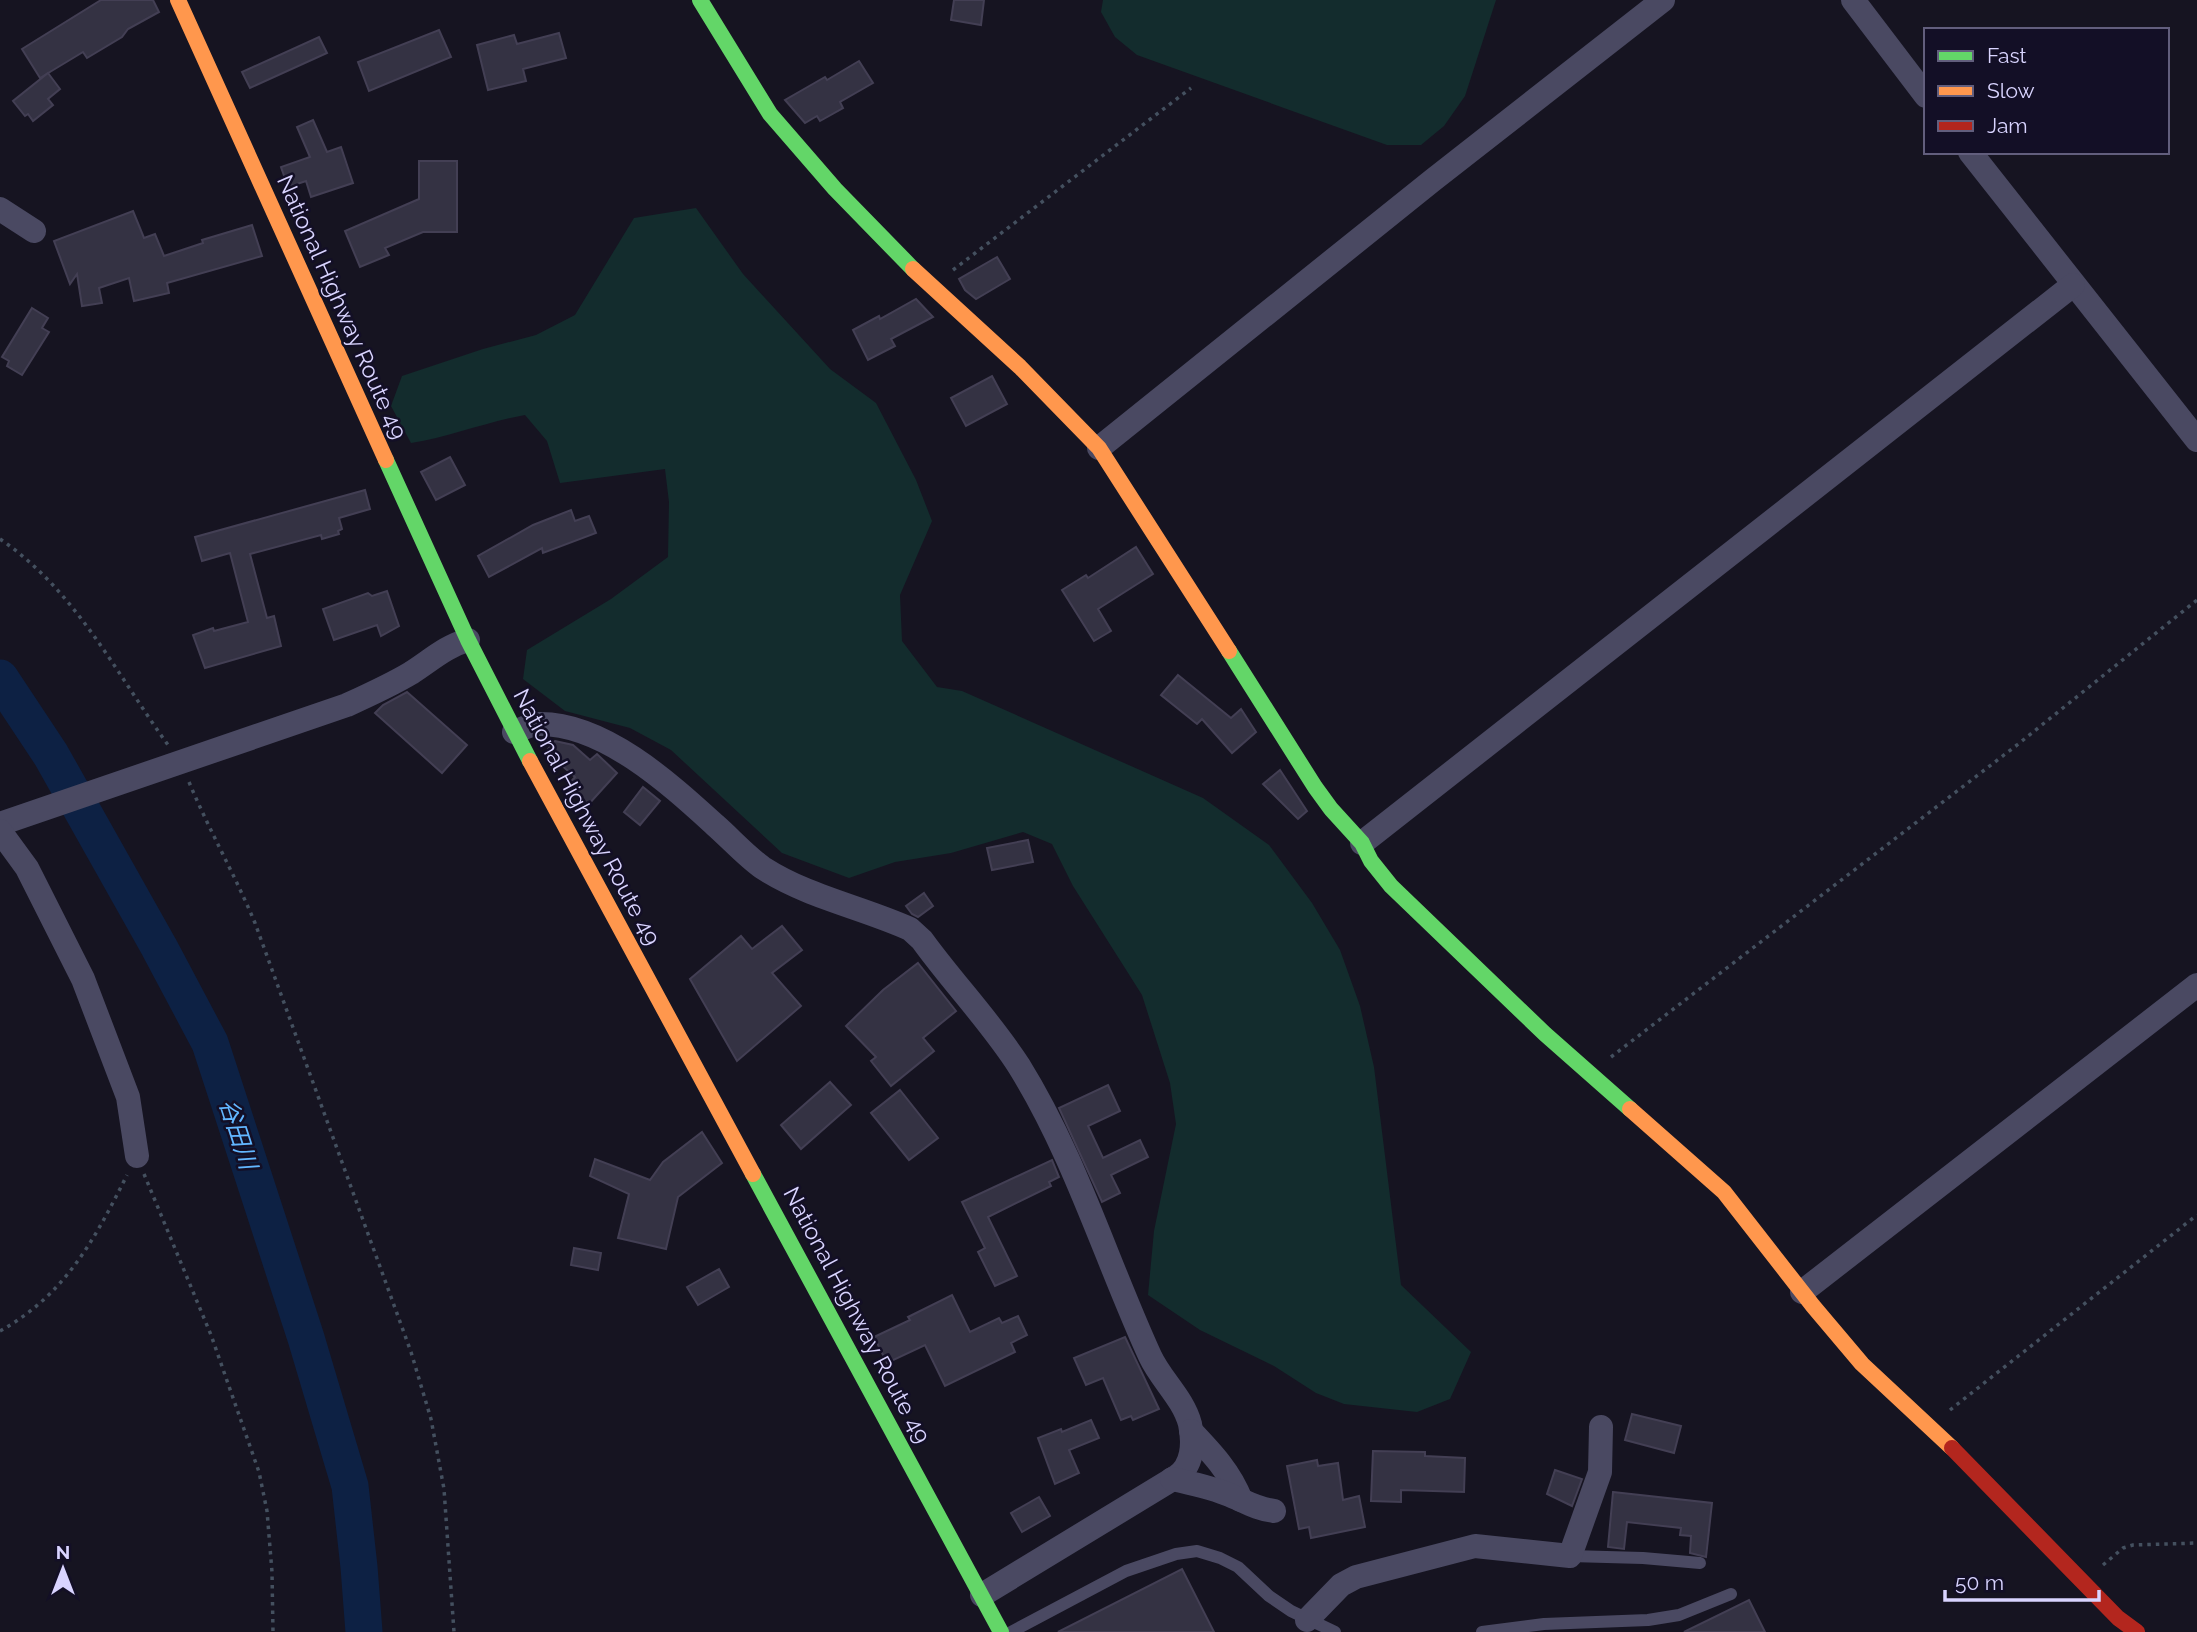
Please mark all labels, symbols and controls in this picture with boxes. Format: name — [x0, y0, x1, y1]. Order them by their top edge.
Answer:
legend — [1924, 28, 2169, 154]
text: Fast — [1987, 43, 2027, 68]
text: Slow — [1987, 78, 2035, 103]
text: Jam — [1987, 113, 2028, 138]
street label: National Highway Route 49 — [272, 170, 413, 443]
street label: National Highway Route 49 — [508, 684, 667, 950]
water label: 谷田川 — [214, 1095, 264, 1175]
street label: National Highway Route 49 — [778, 1182, 937, 1448]
north arrow — [28, 1534, 98, 1604]
text: N — [56, 1541, 70, 1563]
scale bar — [1945, 1558, 2099, 1602]
text: 50 m — [1955, 1570, 2004, 1595]

